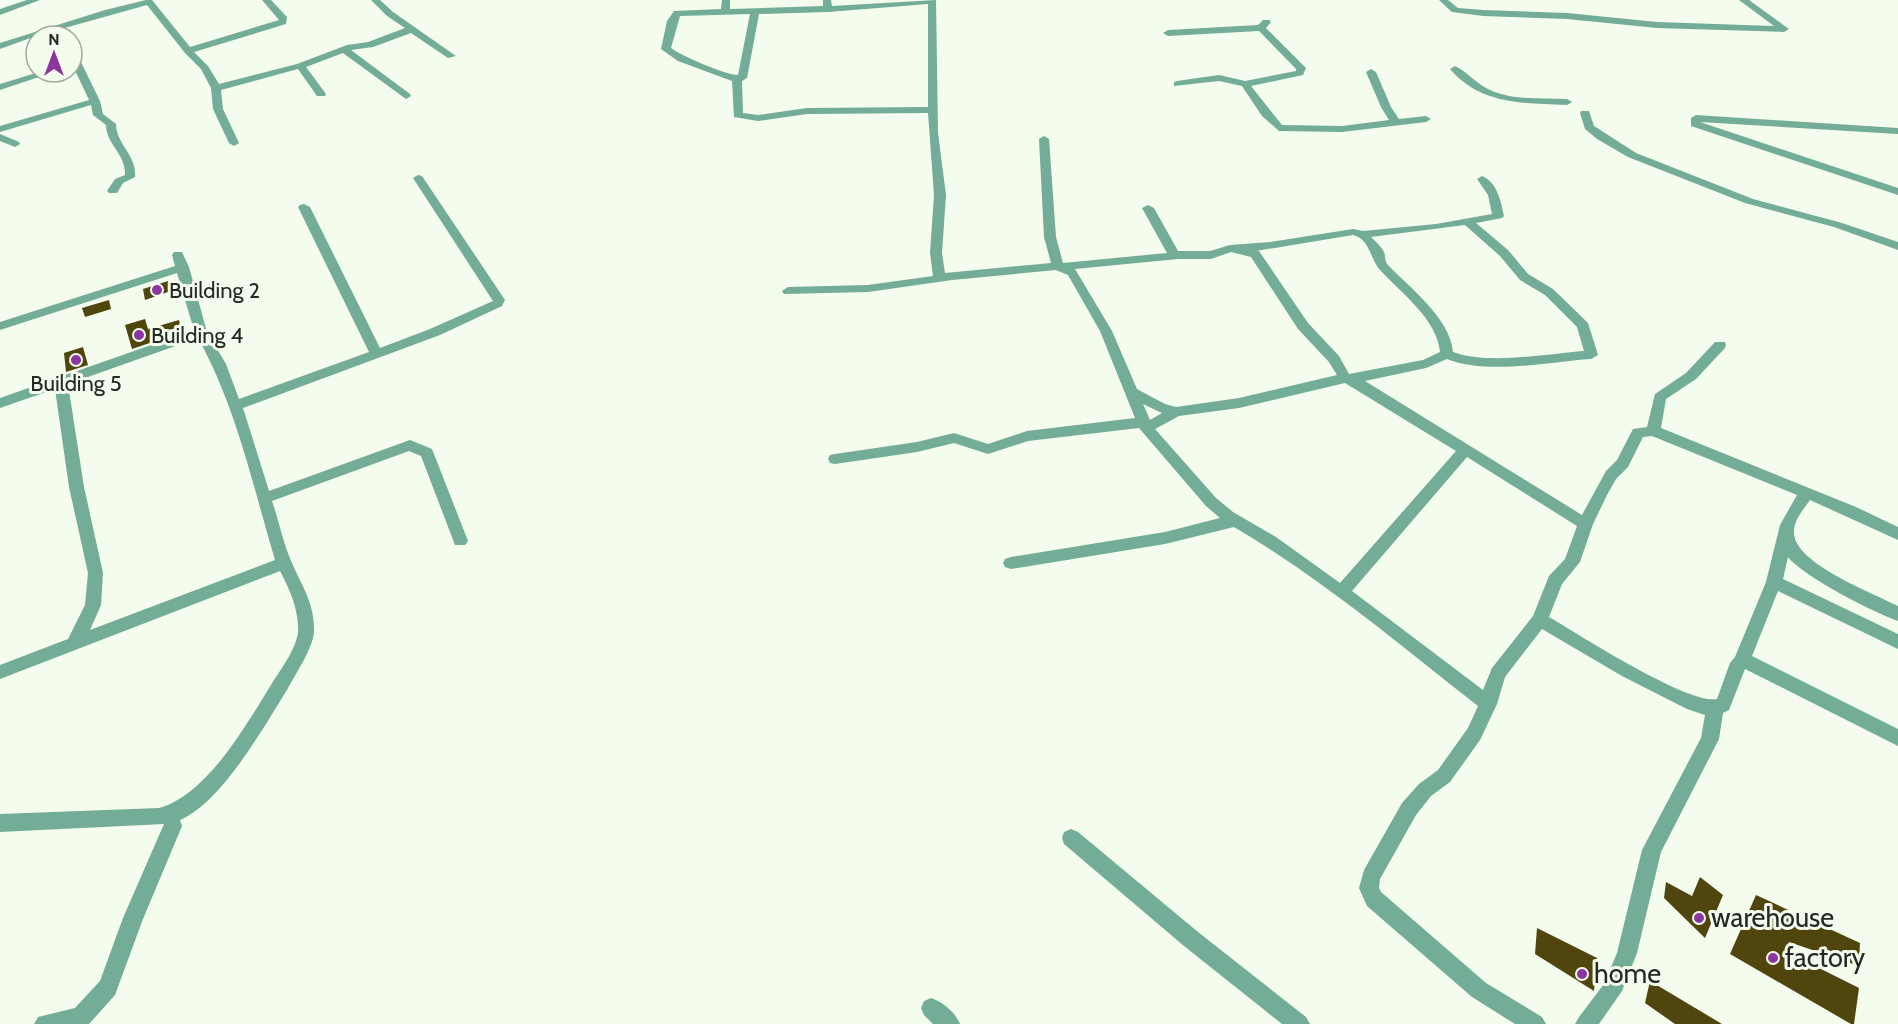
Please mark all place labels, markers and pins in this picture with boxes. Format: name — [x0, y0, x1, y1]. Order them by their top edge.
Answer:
place label: Building 2 — [169, 277, 260, 304]
marker: Building 2 — [150, 283, 164, 297]
place label: Building 4 — [151, 322, 243, 349]
marker: Building 4 — [132, 328, 146, 342]
marker: Building 5 — [69, 353, 83, 367]
place label: Building 5 — [30, 370, 122, 397]
place label: warehouse — [1711, 901, 1834, 934]
marker: warehouse — [1692, 911, 1706, 925]
place label: factory — [1785, 941, 1865, 974]
marker: factory — [1766, 951, 1780, 965]
place label: home — [1594, 957, 1661, 990]
marker: home — [1575, 967, 1589, 981]

